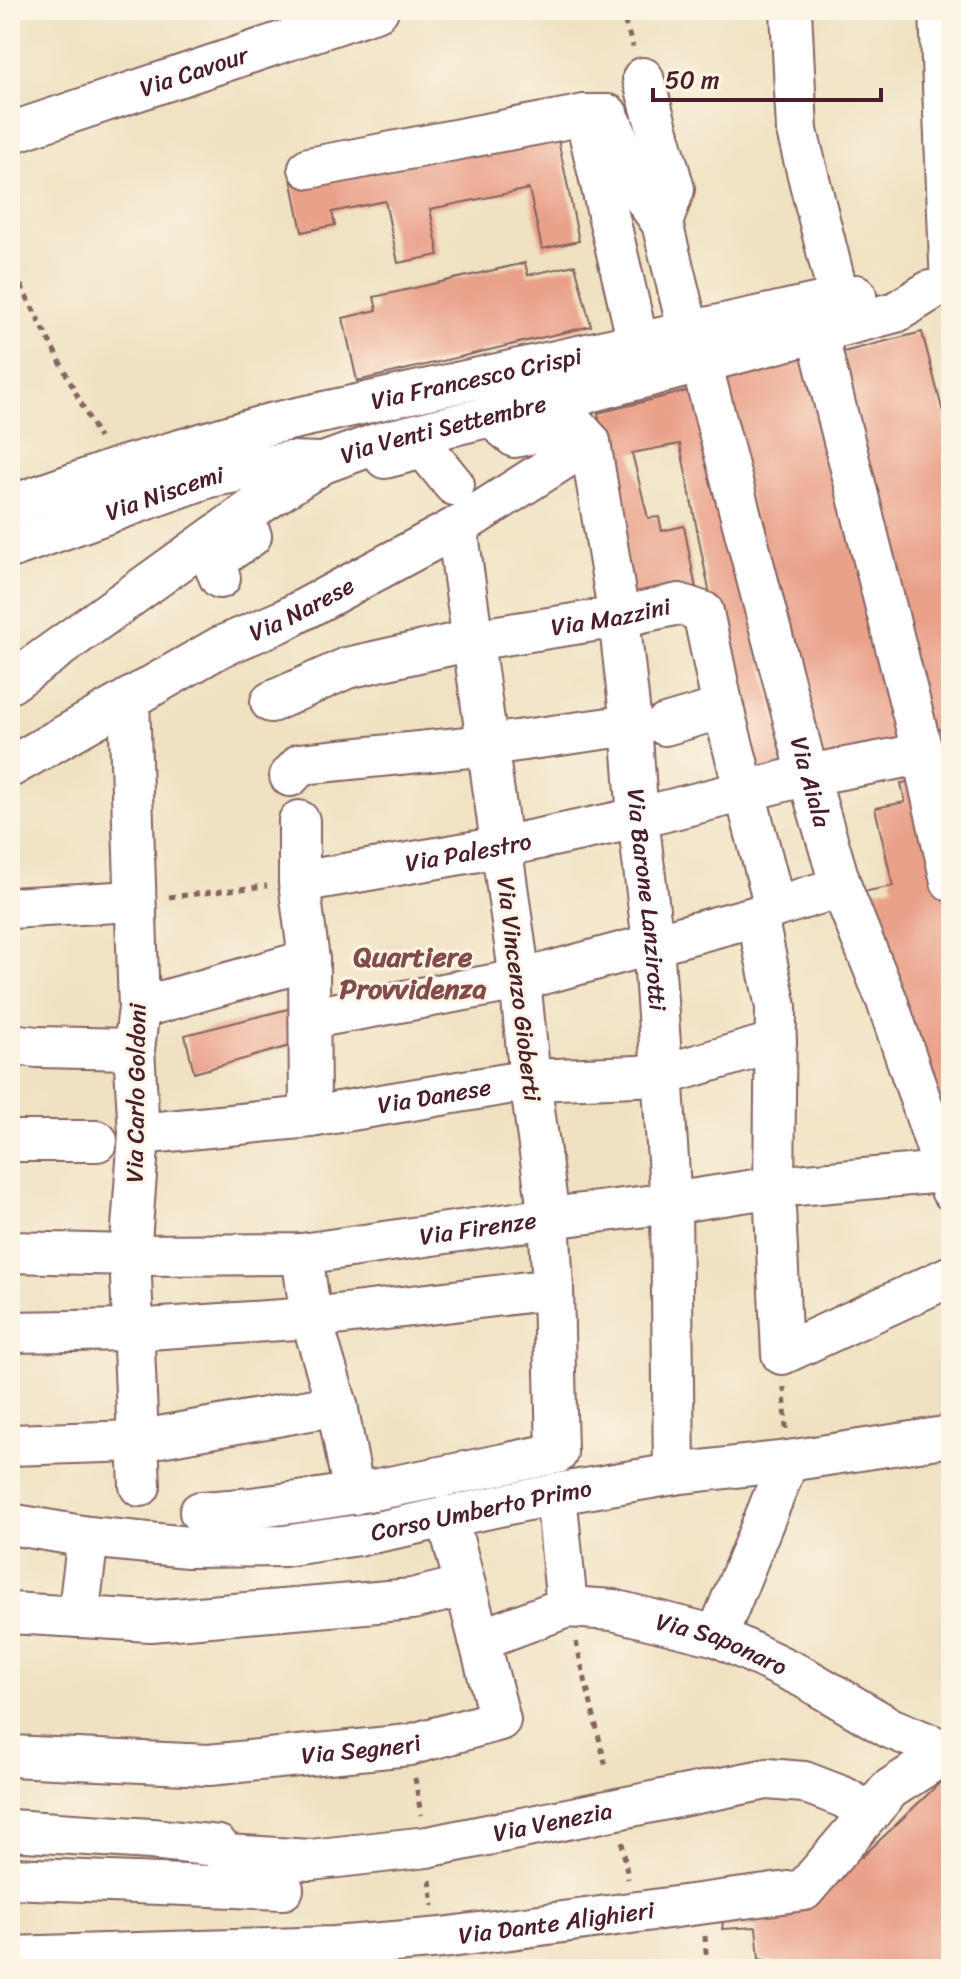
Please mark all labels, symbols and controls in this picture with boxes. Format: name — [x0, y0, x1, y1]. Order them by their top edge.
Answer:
street label: Via Cavour — [134, 33, 256, 109]
scale bar — [653, 52, 881, 102]
text: 50 m — [665, 59, 720, 101]
street label: Via Francesco Crispi — [367, 335, 587, 422]
street label: Via Venti Settembre — [334, 382, 551, 476]
street label: Via Niscemi — [99, 453, 228, 533]
street label: Via Narese — [243, 565, 362, 653]
street label: Via Mazzini — [548, 585, 676, 648]
street label: Via Aiala — [778, 732, 844, 833]
street label: Via Barone Lanzirotti — [615, 787, 679, 1012]
street label: Via Palestro — [402, 820, 535, 884]
street label: Via Vincenzo Gioberti — [484, 874, 554, 1104]
district label: Quartiere Provvidenza — [339, 932, 487, 1013]
street label: Via Carlo Goldoni — [113, 1002, 159, 1183]
street label: Via Danese — [375, 1066, 494, 1126]
street label: Via Firenze — [417, 1199, 539, 1258]
street label: Corso Umberto Primo — [367, 1467, 595, 1554]
street label: Via Saponaro — [651, 1601, 794, 1688]
street label: Via Segneri — [299, 1721, 427, 1777]
street label: Via Venezia — [489, 1789, 616, 1854]
street label: Via Dante Alighieri — [456, 1889, 658, 1957]

